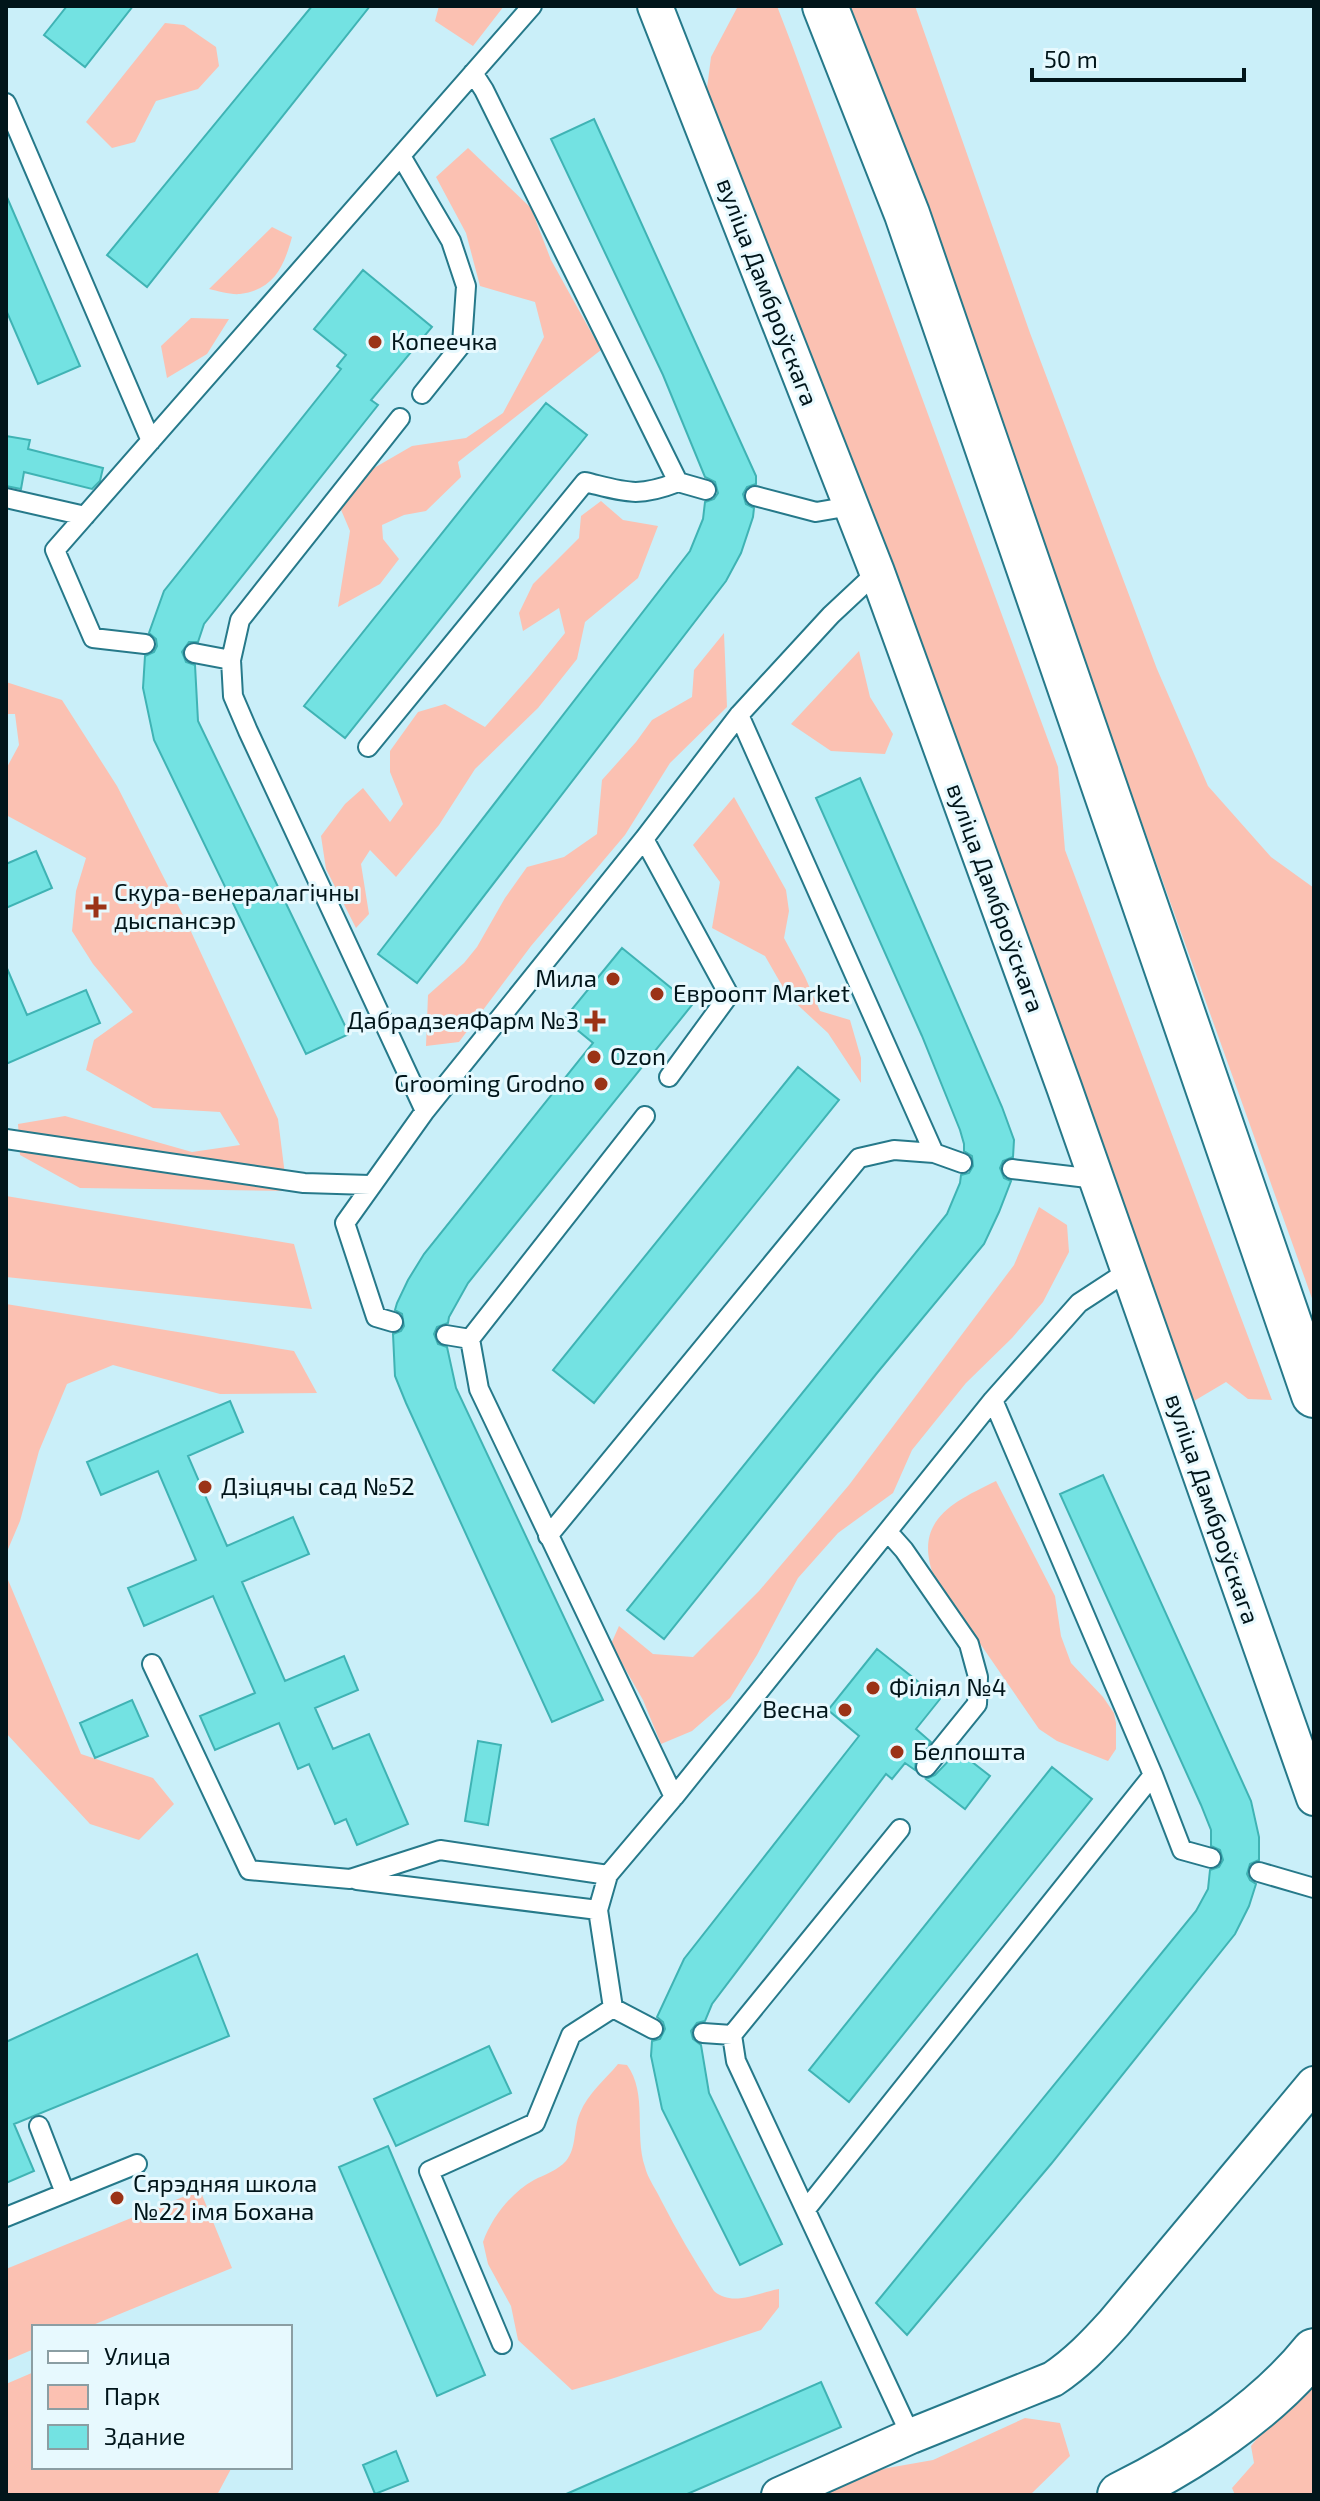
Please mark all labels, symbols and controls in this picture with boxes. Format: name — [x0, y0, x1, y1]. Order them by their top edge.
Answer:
scale bar — [1032, 32, 1244, 82]
text: 50 m — [1044, 44, 1098, 73]
street label: вуліца Дамброўскага — [711, 174, 825, 410]
place label: Копеечка — [391, 326, 498, 355]
marker: Копеечка — [366, 333, 384, 351]
street label: вуліца Дамброўскага — [941, 779, 1051, 1016]
place label: Скура-венералагічны дыспансэр — [114, 877, 360, 934]
marker: Скура-венералагічны дыспансэр — [85, 896, 107, 918]
place label: Мила — [535, 963, 597, 992]
marker: Мила — [604, 970, 622, 988]
place label: Евроопт Market — [673, 978, 850, 1007]
marker: Евроопт Market — [648, 985, 666, 1003]
place label: ДабрадзеяФарм №3 — [347, 1005, 579, 1034]
marker: ДабрадзеяФарм №3 — [586, 1012, 604, 1030]
place label: Ozon — [610, 1041, 666, 1070]
marker: Ozon — [585, 1048, 603, 1066]
place label: Grooming Grodno — [394, 1068, 585, 1097]
marker: Grooming Grodno — [592, 1075, 610, 1093]
street label: вуліца Дамброўскага — [1159, 1390, 1266, 1628]
place label: Дзіцячы сад №52 — [221, 1471, 415, 1500]
marker: Дзіцячы сад №52 — [196, 1478, 214, 1496]
place label: Філіял №4 — [889, 1672, 1007, 1701]
marker: Філіял №4 — [864, 1679, 882, 1697]
place label: Весна — [762, 1694, 829, 1723]
marker: Весна — [836, 1701, 854, 1719]
place label: Белпошта — [913, 1736, 1026, 1765]
marker: Белпошта — [888, 1743, 906, 1761]
place label: Сярэдняя школа №22 імя Бохана — [133, 2168, 317, 2225]
marker: Сярэдняя школа №22 імя Бохана — [108, 2189, 126, 2207]
legend — [32, 2325, 292, 2469]
text: Улица — [104, 2341, 171, 2370]
text: Парк — [104, 2381, 160, 2410]
text: Здание — [104, 2421, 186, 2450]

